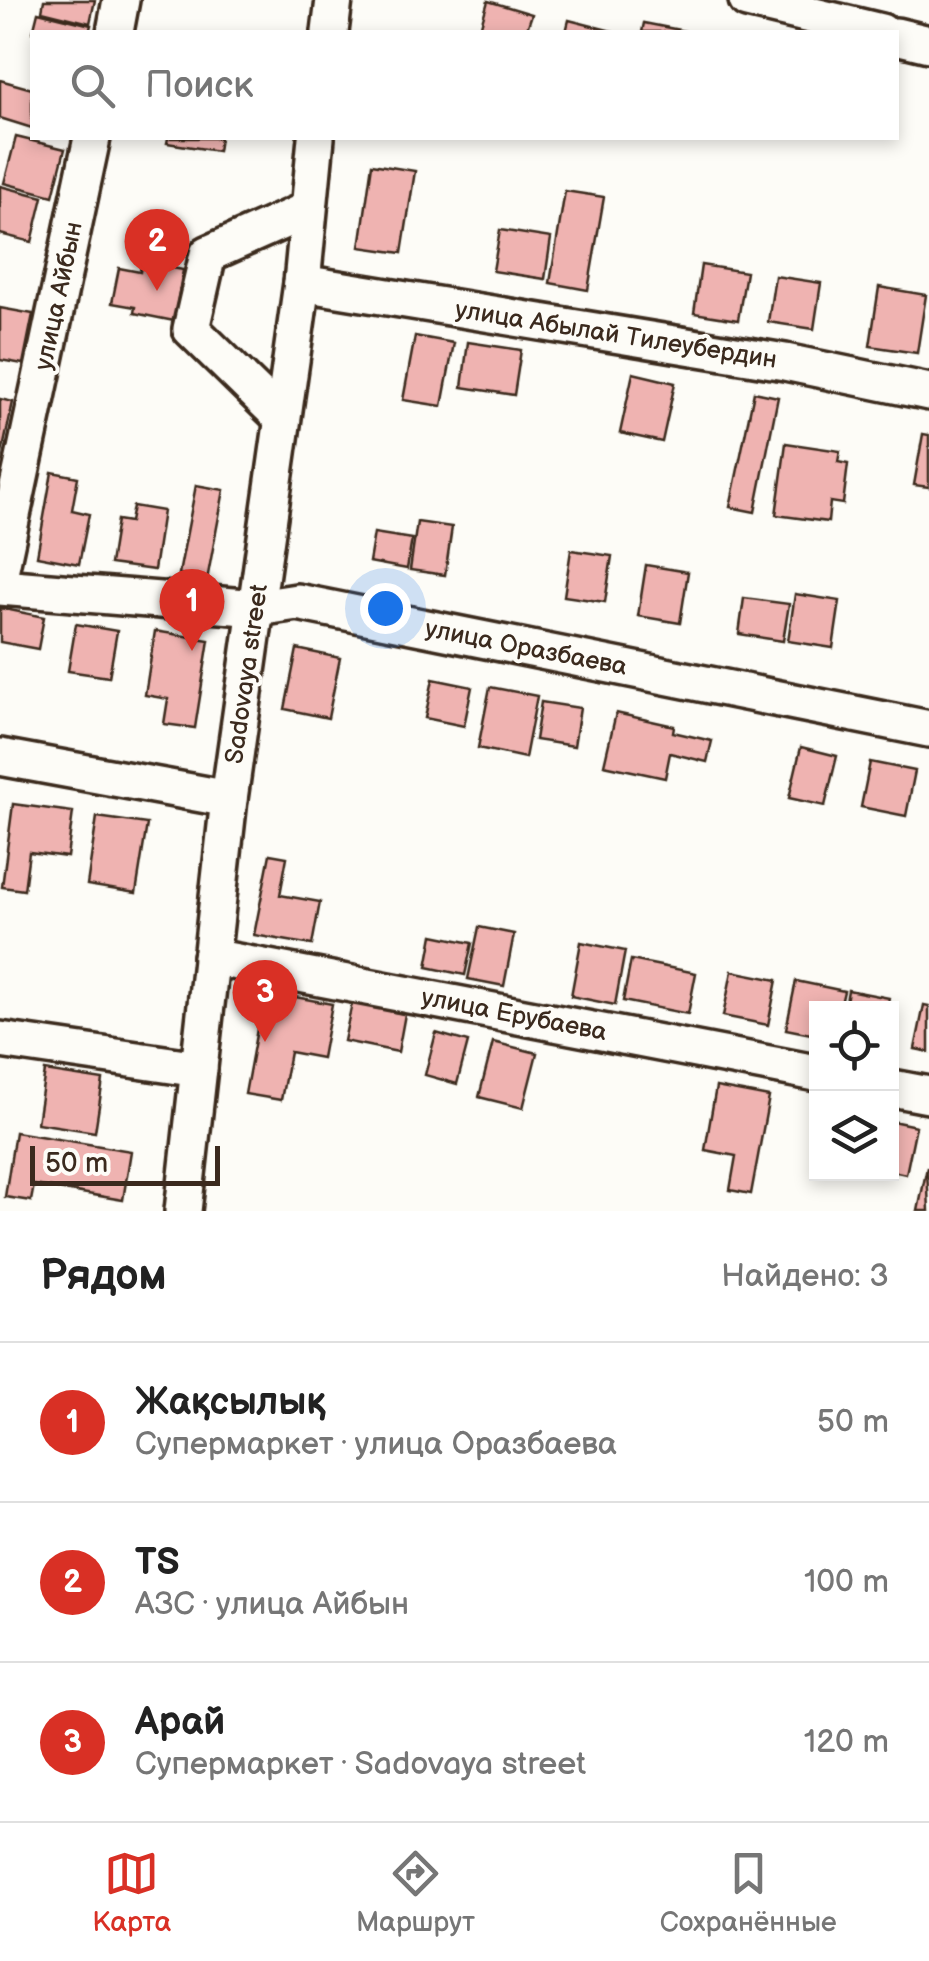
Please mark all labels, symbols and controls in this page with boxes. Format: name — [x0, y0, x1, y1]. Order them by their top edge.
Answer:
search box — [30, 30, 899, 140]
icon: search — [65, 58, 120, 113]
text: Поиск — [145, 63, 253, 108]
pin: 2 — [124, 208, 190, 291]
street label: улица Айбын — [28, 219, 90, 373]
street label: улица Абылай Тилеубердин — [453, 294, 779, 376]
pin: 1 — [160, 568, 224, 651]
street label: Sadovaya street — [219, 582, 275, 766]
your location — [360, 583, 411, 634]
street label: улица Оразбаева — [422, 613, 630, 683]
pin: 3 — [232, 960, 298, 1042]
street label: улица Ерубаева — [419, 982, 609, 1048]
map controls — [809, 1001, 899, 1181]
button: locate — [809, 1001, 899, 1091]
button: layers — [809, 1091, 899, 1181]
scale bar — [30, 1141, 220, 1186]
text: 50 m — [45, 1147, 108, 1180]
text: Рядом — [40, 1251, 167, 1302]
text: Найдено: 3 — [721, 1257, 889, 1296]
text: Жақсылық — [135, 1380, 326, 1425]
text: 1 — [66, 1403, 79, 1442]
text: 50 m — [817, 1403, 889, 1442]
text: Супермаркет · улица Оразбаева — [135, 1425, 617, 1464]
text: TS — [135, 1540, 180, 1585]
text: 2 — [63, 1563, 82, 1602]
text: 100 m — [804, 1563, 889, 1602]
text: АЗС · улица Айбын — [135, 1585, 409, 1624]
text: Арай — [135, 1700, 225, 1745]
text: 3 — [63, 1723, 82, 1762]
text: 120 m — [804, 1723, 889, 1762]
text: Супермаркет · Sadovaya street — [135, 1745, 586, 1784]
tab: Карта — [92, 1846, 171, 1939]
tab: Маршрут — [356, 1846, 475, 1939]
tab: Сохранённые — [660, 1846, 837, 1939]

